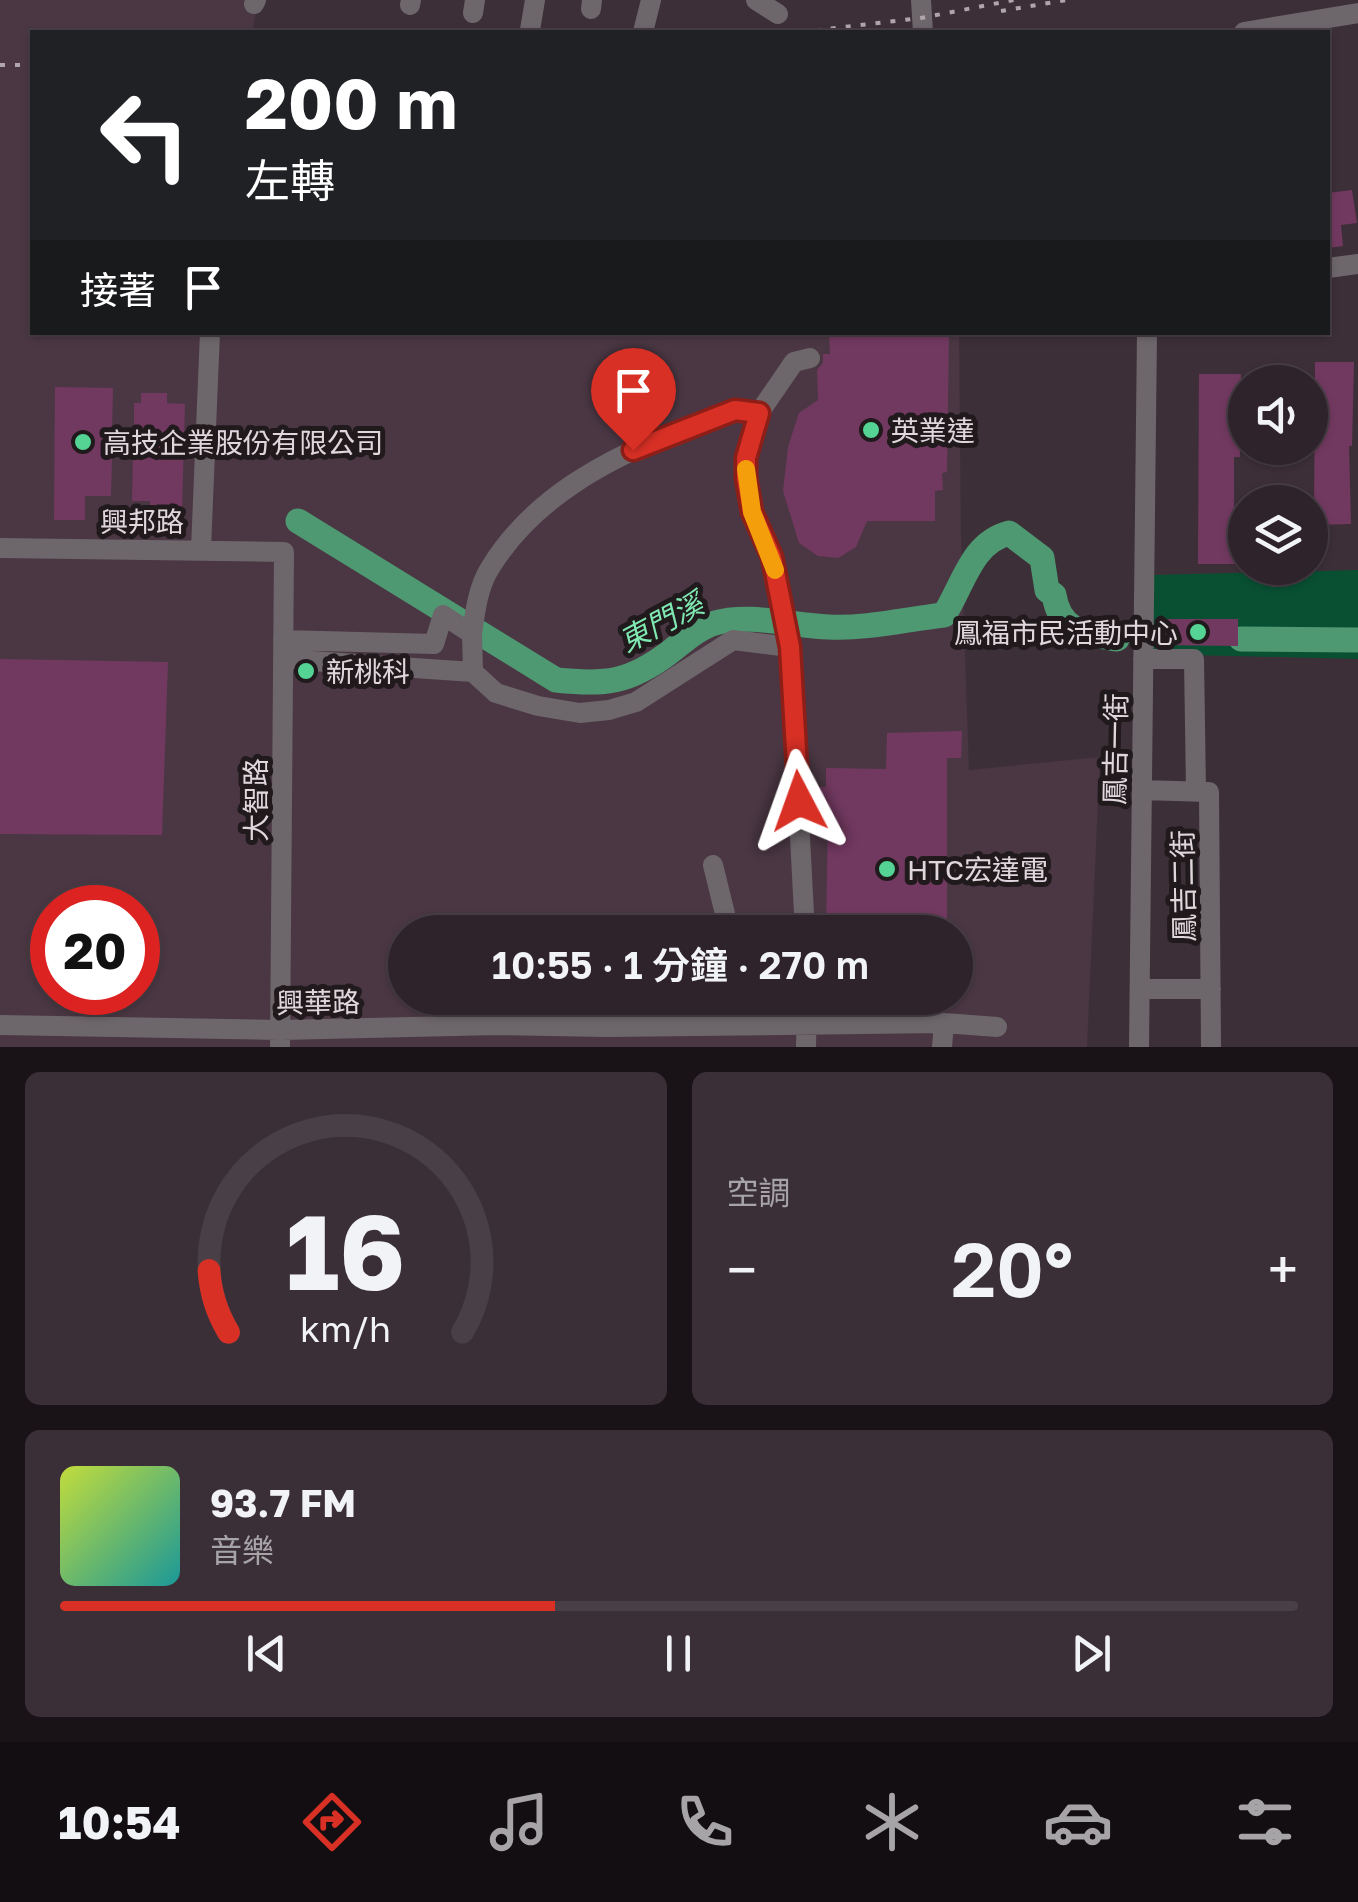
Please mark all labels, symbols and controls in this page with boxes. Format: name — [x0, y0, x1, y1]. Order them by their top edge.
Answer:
text: 200 m — [245, 60, 457, 144]
icon: left — [80, 70, 210, 200]
text: 左轉 — [245, 153, 335, 207]
icon: arrive — [176, 260, 231, 315]
text: 接著 — [80, 267, 156, 312]
pin — [591, 348, 676, 451]
icon: arrive — [606, 363, 661, 418]
map controls — [1228, 365, 1328, 585]
button: sound — [1228, 365, 1328, 465]
place label: 英業達 — [891, 414, 975, 447]
marker: 英業達 — [860, 419, 882, 441]
place label: 高技企業股份有限公司 — [103, 426, 383, 459]
marker: 高技企業股份有限公司 — [72, 431, 94, 453]
button: layers — [1228, 485, 1328, 585]
street label: 興邦路 — [100, 505, 184, 538]
water label: 東門溪 — [613, 583, 713, 659]
place label: 鳳福市民活動中心 — [954, 616, 1178, 649]
marker: 鳳福市民活動中心 — [1187, 621, 1209, 643]
place label: 新桃科 — [326, 655, 410, 688]
marker: 新桃科 — [295, 660, 317, 682]
street label: 鳳吉一街 — [1098, 693, 1132, 805]
position arrow — [747, 749, 851, 853]
street label: 大智路 — [239, 758, 272, 842]
street label: 鳳吉二街 — [1166, 830, 1200, 942]
place label: HTC宏達電 — [907, 853, 1048, 886]
marker: HTC宏達電 — [876, 858, 898, 880]
speed limit sign: 20 — [30, 885, 160, 1015]
text: 10:55 · 1 分鐘 · 270 m — [492, 942, 869, 987]
street label: 興華路 — [276, 985, 360, 1019]
text: 空調 — [727, 1173, 791, 1211]
text: 16 — [286, 1188, 406, 1313]
text: 20° — [951, 1223, 1073, 1314]
text: − — [727, 1236, 757, 1302]
text: + — [1268, 1236, 1298, 1302]
text: km/h — [300, 1307, 391, 1350]
text: 93.7 FM — [210, 1480, 356, 1525]
text: 音樂 — [210, 1531, 274, 1569]
icon: previous — [239, 1626, 294, 1681]
icon: pause — [651, 1626, 706, 1681]
icon: next — [1064, 1626, 1119, 1681]
icon: directions — [297, 1787, 367, 1857]
icon: music — [484, 1787, 554, 1857]
icon: phone — [670, 1787, 740, 1857]
icon: climate — [857, 1787, 927, 1857]
icon: car — [1043, 1787, 1113, 1857]
icon: filters — [1230, 1787, 1300, 1857]
text: 10:54 — [58, 1795, 181, 1849]

